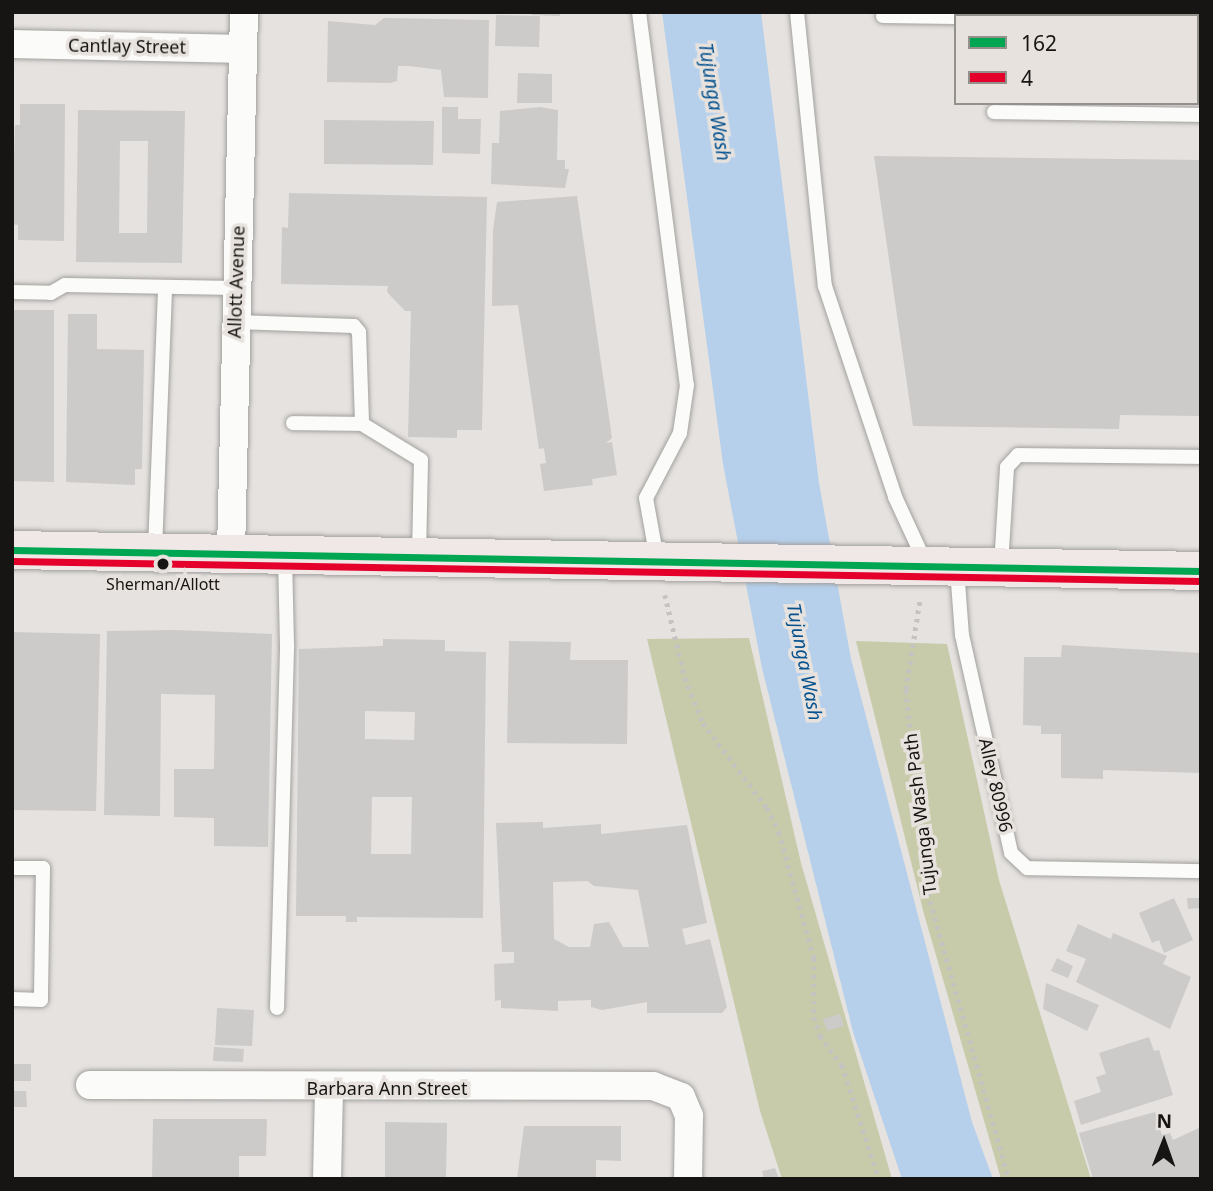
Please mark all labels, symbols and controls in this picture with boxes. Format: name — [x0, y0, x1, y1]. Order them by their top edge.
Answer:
legend — [954, 14, 1199, 105]
text: 162 — [1021, 29, 1057, 57]
street label: Cantlay Street — [68, 34, 186, 58]
water label: Tujunga Wash — [693, 41, 735, 163]
text: 4 — [1021, 64, 1033, 92]
street label: Allott Avenue — [223, 225, 249, 339]
marker: Sherman/Allott — [156, 557, 170, 571]
place label: Sherman/Allott — [106, 574, 220, 594]
water label: Tujunga Wash — [781, 601, 827, 723]
street label: Tujunga Wash Path — [899, 732, 941, 896]
street label: Alley 80996 — [975, 736, 1017, 834]
street label: Barbara Ann Street — [307, 1077, 467, 1099]
north arrow — [1129, 1107, 1199, 1177]
text: N — [1156, 1108, 1172, 1134]

